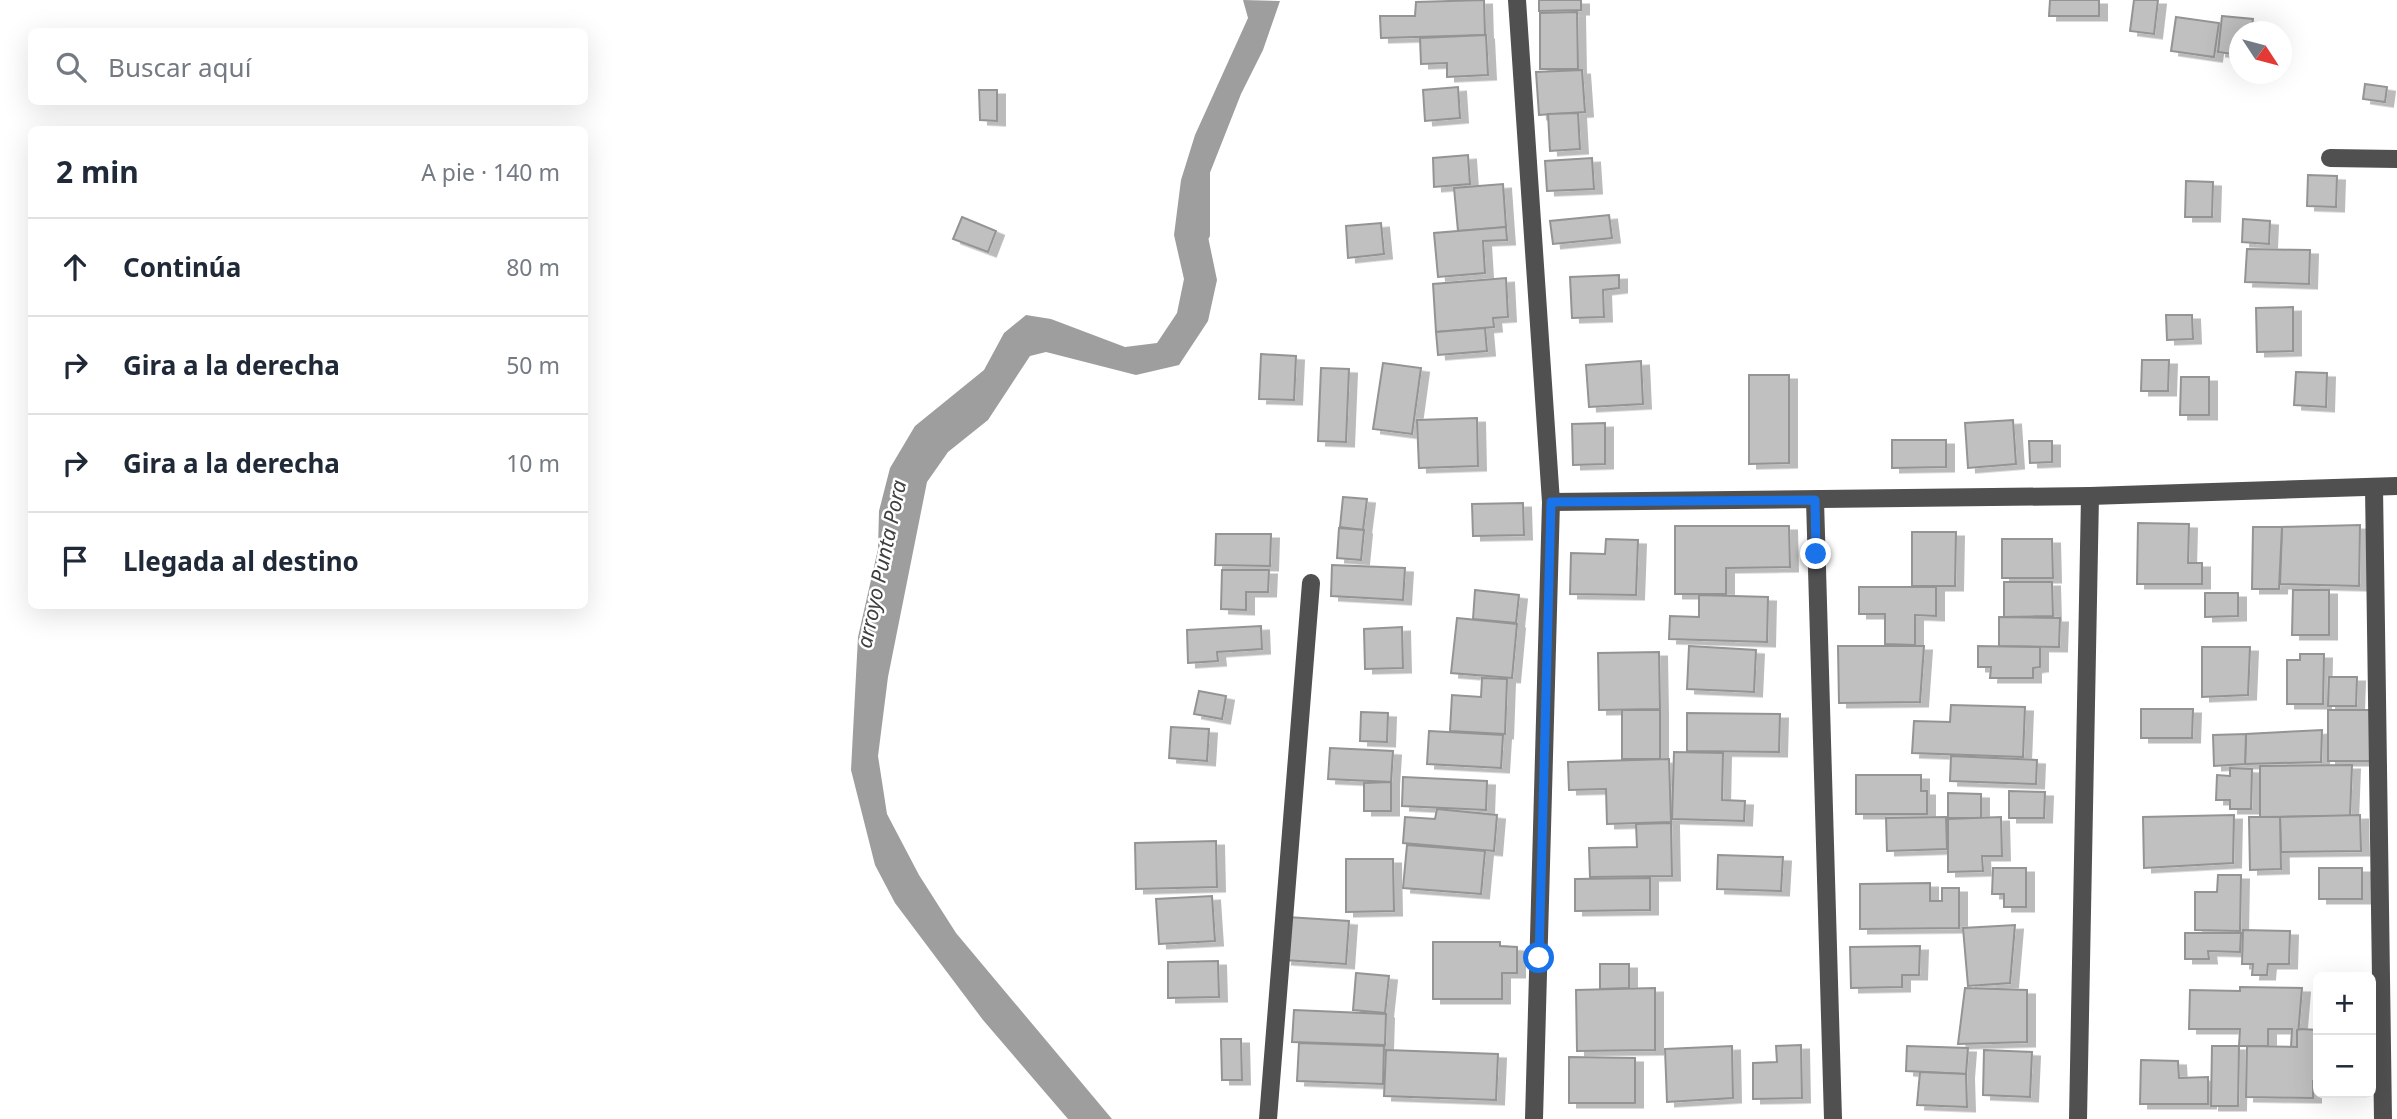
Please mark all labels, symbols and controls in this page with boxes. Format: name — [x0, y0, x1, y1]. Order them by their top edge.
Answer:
north arrow — [2229, 21, 2292, 84]
search box — [28, 28, 588, 105]
icon: search — [52, 48, 90, 86]
text: Buscar aquí — [108, 49, 251, 85]
text: 2 min — [56, 151, 139, 192]
text: A pie · 140 m — [421, 156, 560, 188]
icon: ahead — [56, 248, 94, 286]
text: Continúa — [123, 249, 241, 285]
text: 80 m — [506, 251, 560, 283]
icon: right — [56, 346, 94, 384]
text: Gira a la derecha — [123, 347, 340, 383]
text: 50 m — [506, 349, 560, 381]
icon: right — [56, 444, 94, 482]
text: Gira a la derecha — [123, 445, 340, 481]
text: 10 m — [506, 447, 560, 479]
water label: arroyo Punta Pora — [850, 477, 912, 650]
route end — [1800, 538, 1831, 569]
icon: arrive — [56, 542, 94, 580]
text: Llegada al destino — [123, 543, 359, 579]
route start — [1523, 942, 1554, 973]
map controls — [2313, 972, 2376, 1098]
button: + — [2313, 972, 2376, 1035]
button: − — [2313, 1035, 2376, 1098]

